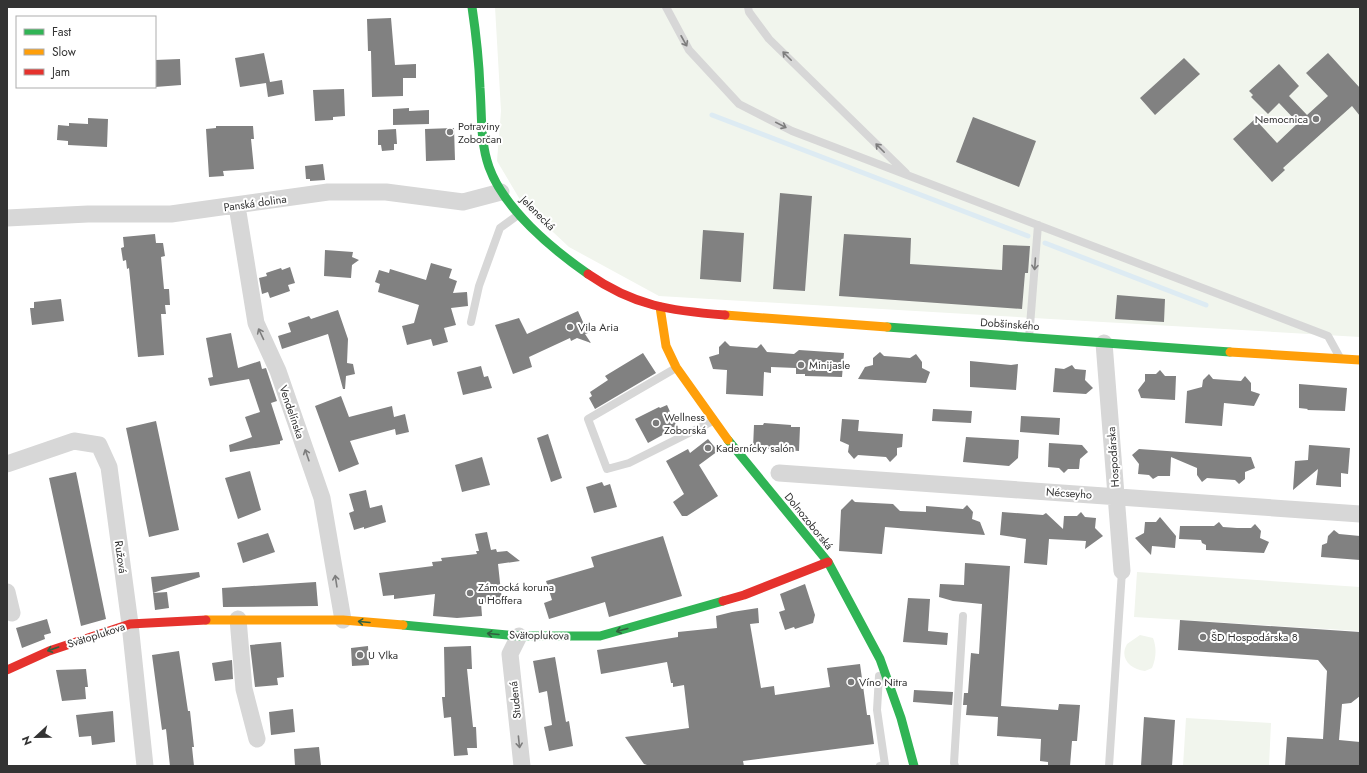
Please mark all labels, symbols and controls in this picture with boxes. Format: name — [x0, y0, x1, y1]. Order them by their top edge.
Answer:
legend — [16, 16, 156, 88]
text: Fast — [52, 23, 71, 41]
one-way arrow — [681, 35, 689, 47]
text: Slow — [52, 43, 77, 61]
one-way arrow — [782, 52, 792, 61]
text: Jam — [50, 63, 70, 81]
place label: Nemocnica — [1255, 111, 1308, 127]
marker: Nemocnica — [1311, 114, 1321, 124]
place label: Potraviny Zoborčan — [458, 118, 502, 147]
one-way arrow — [774, 122, 786, 129]
marker: Potraviny Zoborčan — [445, 127, 455, 137]
one-way arrow — [875, 143, 885, 153]
street label: Panská dolina — [222, 191, 288, 215]
street label: Jelenecká — [516, 191, 559, 234]
one-way arrow — [1031, 257, 1038, 270]
street label: Dobšinského — [980, 314, 1040, 334]
place label: Vila Aria — [578, 319, 618, 335]
marker: Vila Aria — [565, 322, 575, 332]
one-way arrow — [257, 328, 264, 340]
place label: Minijasle — [809, 357, 850, 373]
marker: Minijasle — [796, 360, 806, 370]
street label: Vendelínska — [275, 383, 309, 441]
place label: Wellness Zoborská — [664, 409, 706, 438]
marker: Wellness Zoborská — [651, 418, 661, 428]
street label: Hospodárska — [1103, 426, 1123, 488]
place label: Kadernícky salón — [716, 440, 794, 456]
marker: Kadernícky salón — [703, 443, 713, 453]
one-way arrow — [303, 449, 311, 461]
street label: Nécseyho — [1045, 483, 1093, 503]
street label: Dolnozoborská — [781, 489, 837, 553]
street label: Ružová — [111, 540, 131, 574]
one-way arrow — [332, 575, 340, 588]
place label: Zámocká koruna u Hoffera — [478, 579, 554, 608]
marker: Zámocká koruna u Hoffera — [465, 588, 475, 598]
street label: Svätoplukova — [65, 618, 127, 652]
one-way arrow — [358, 618, 371, 625]
street label: Svätoplukova — [509, 626, 569, 644]
one-way arrow — [616, 626, 629, 634]
place label: ŠD Hospodárska 8 — [1211, 629, 1298, 645]
one-way arrow — [487, 630, 500, 637]
marker: ŠD Hospodárska 8 — [1198, 632, 1208, 642]
one-way arrow — [48, 646, 60, 654]
place label: U Vlka — [368, 647, 398, 663]
marker: U Vlka — [355, 650, 365, 660]
place label: Víno Nitra — [859, 674, 907, 690]
marker: Víno Nitra — [846, 677, 856, 687]
street label: Studená — [505, 681, 525, 719]
north arrow — [16, 717, 56, 757]
text: N — [18, 734, 36, 748]
one-way arrow — [516, 735, 523, 748]

